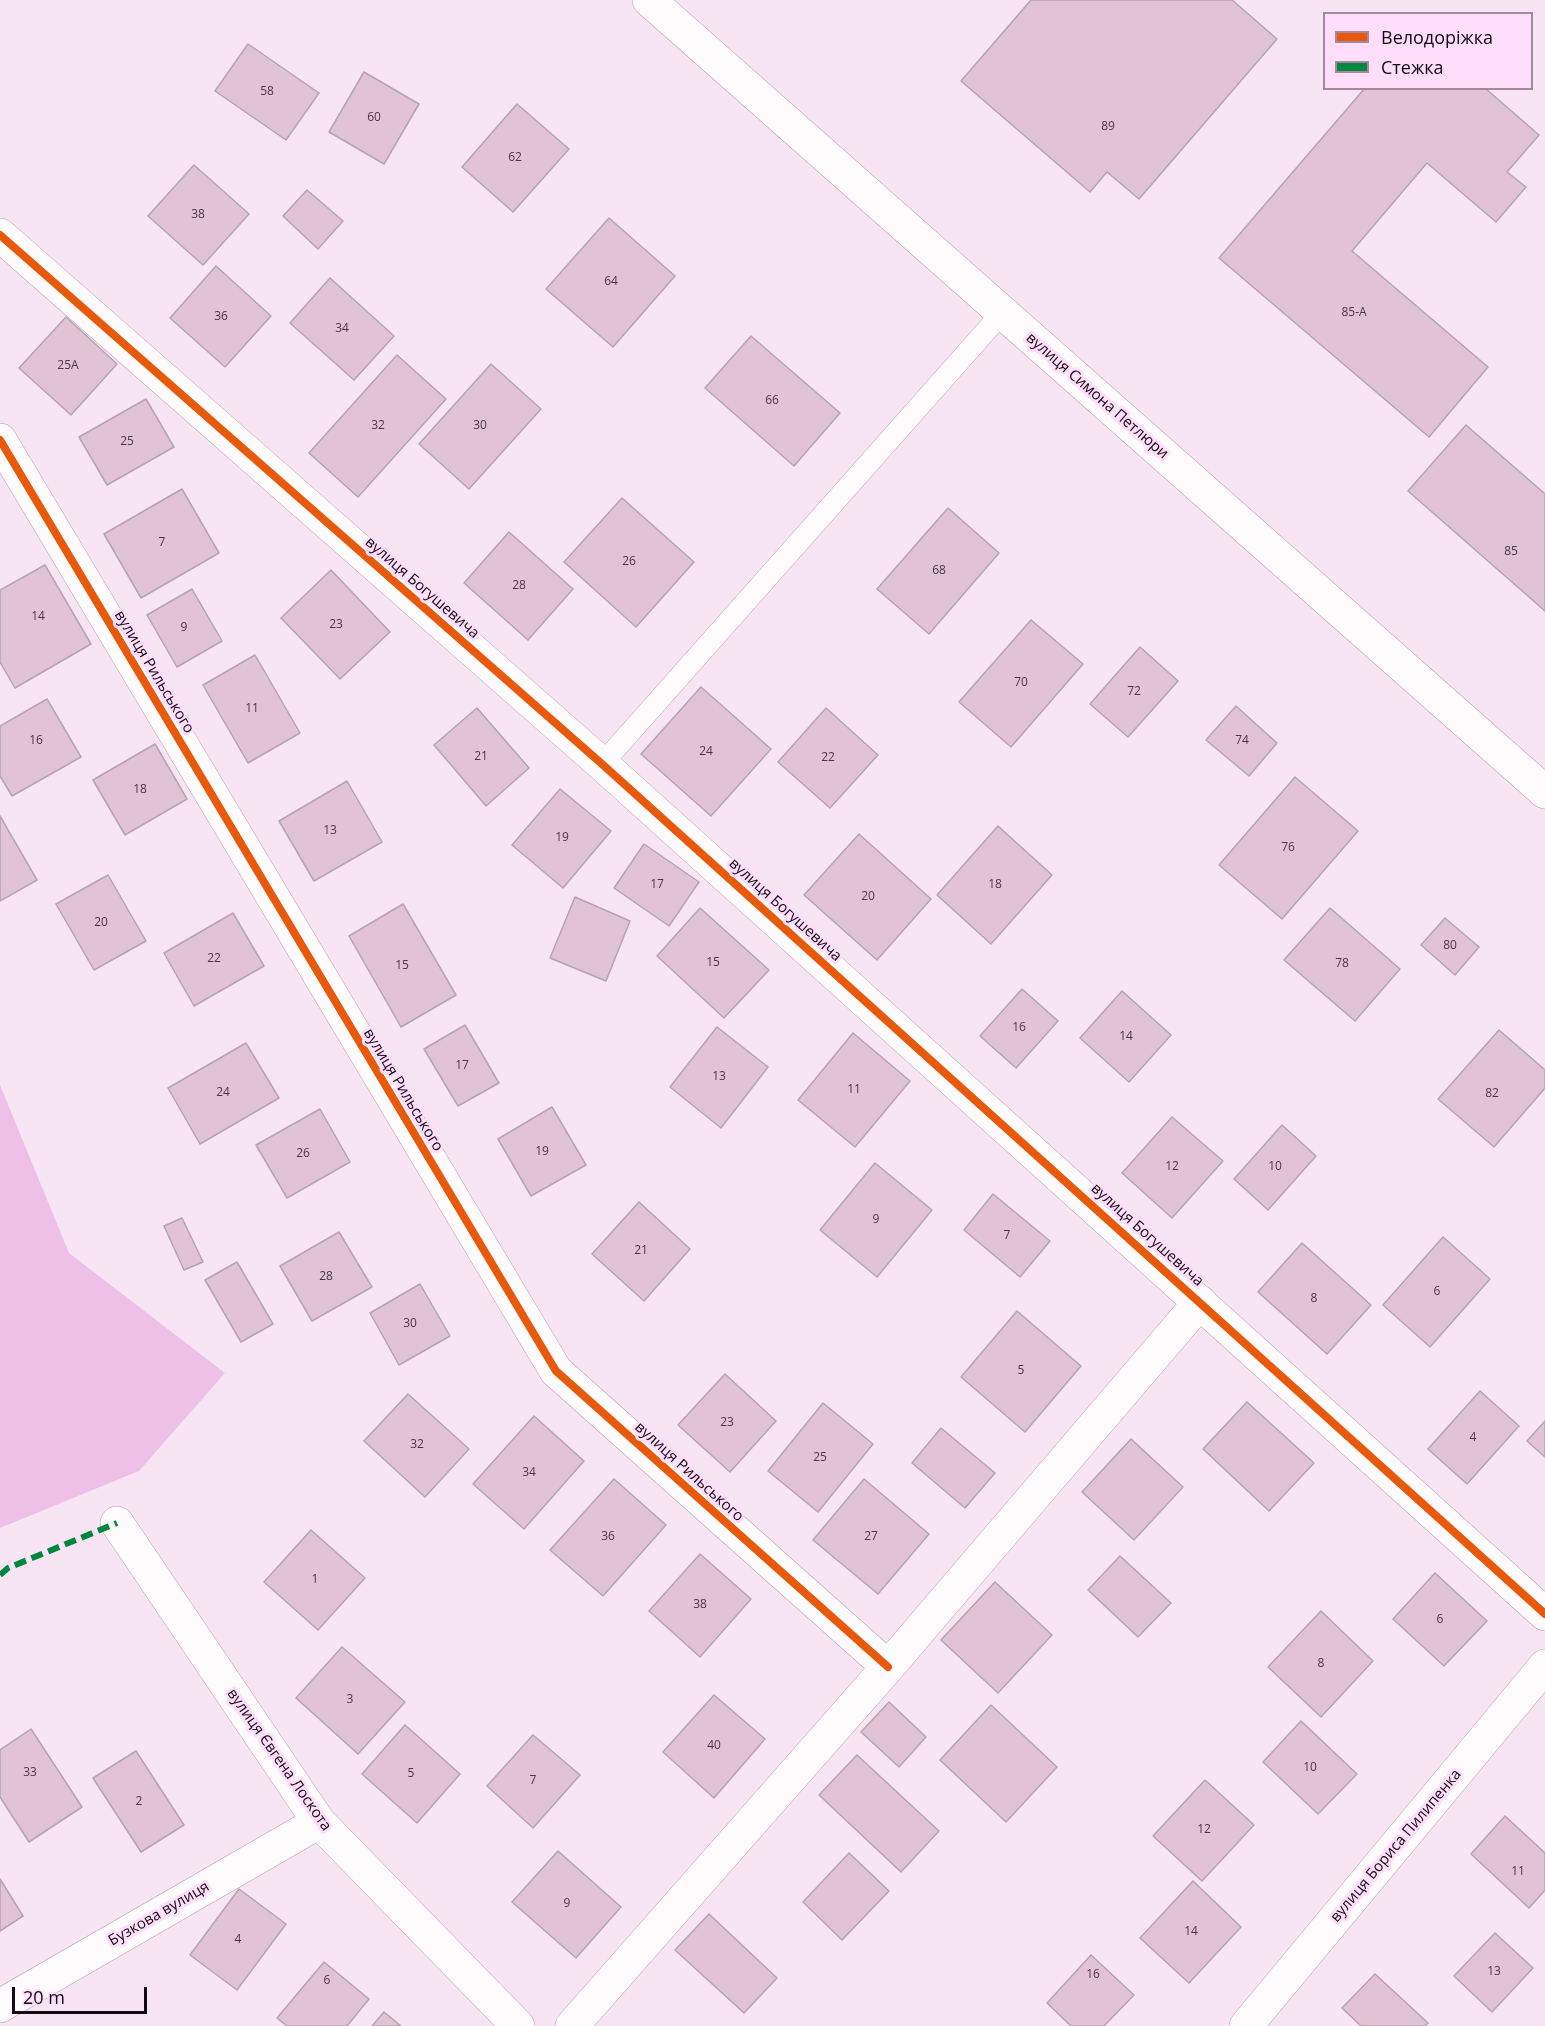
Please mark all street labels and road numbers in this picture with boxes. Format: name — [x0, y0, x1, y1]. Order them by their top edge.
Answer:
street label: вулиця Симона Петлюри — [1022, 329, 1172, 463]
street label: вулиця Богушевича — [361, 534, 483, 642]
street label: вулиця Рильського — [110, 607, 198, 737]
street label: вулиця Богушевича — [725, 855, 845, 965]
street label: вулиця Рильського — [359, 1025, 447, 1155]
street label: вулиця Богушевича — [1087, 1180, 1207, 1290]
street label: вулиця Рильського — [631, 1418, 747, 1526]
street label: вулиця Євгена Лоскота — [223, 1685, 335, 1835]
street label: вулиця Бориса Пилипенка — [1327, 1766, 1465, 1926]
street label: Бузкова вулиця — [105, 1878, 213, 1950]

